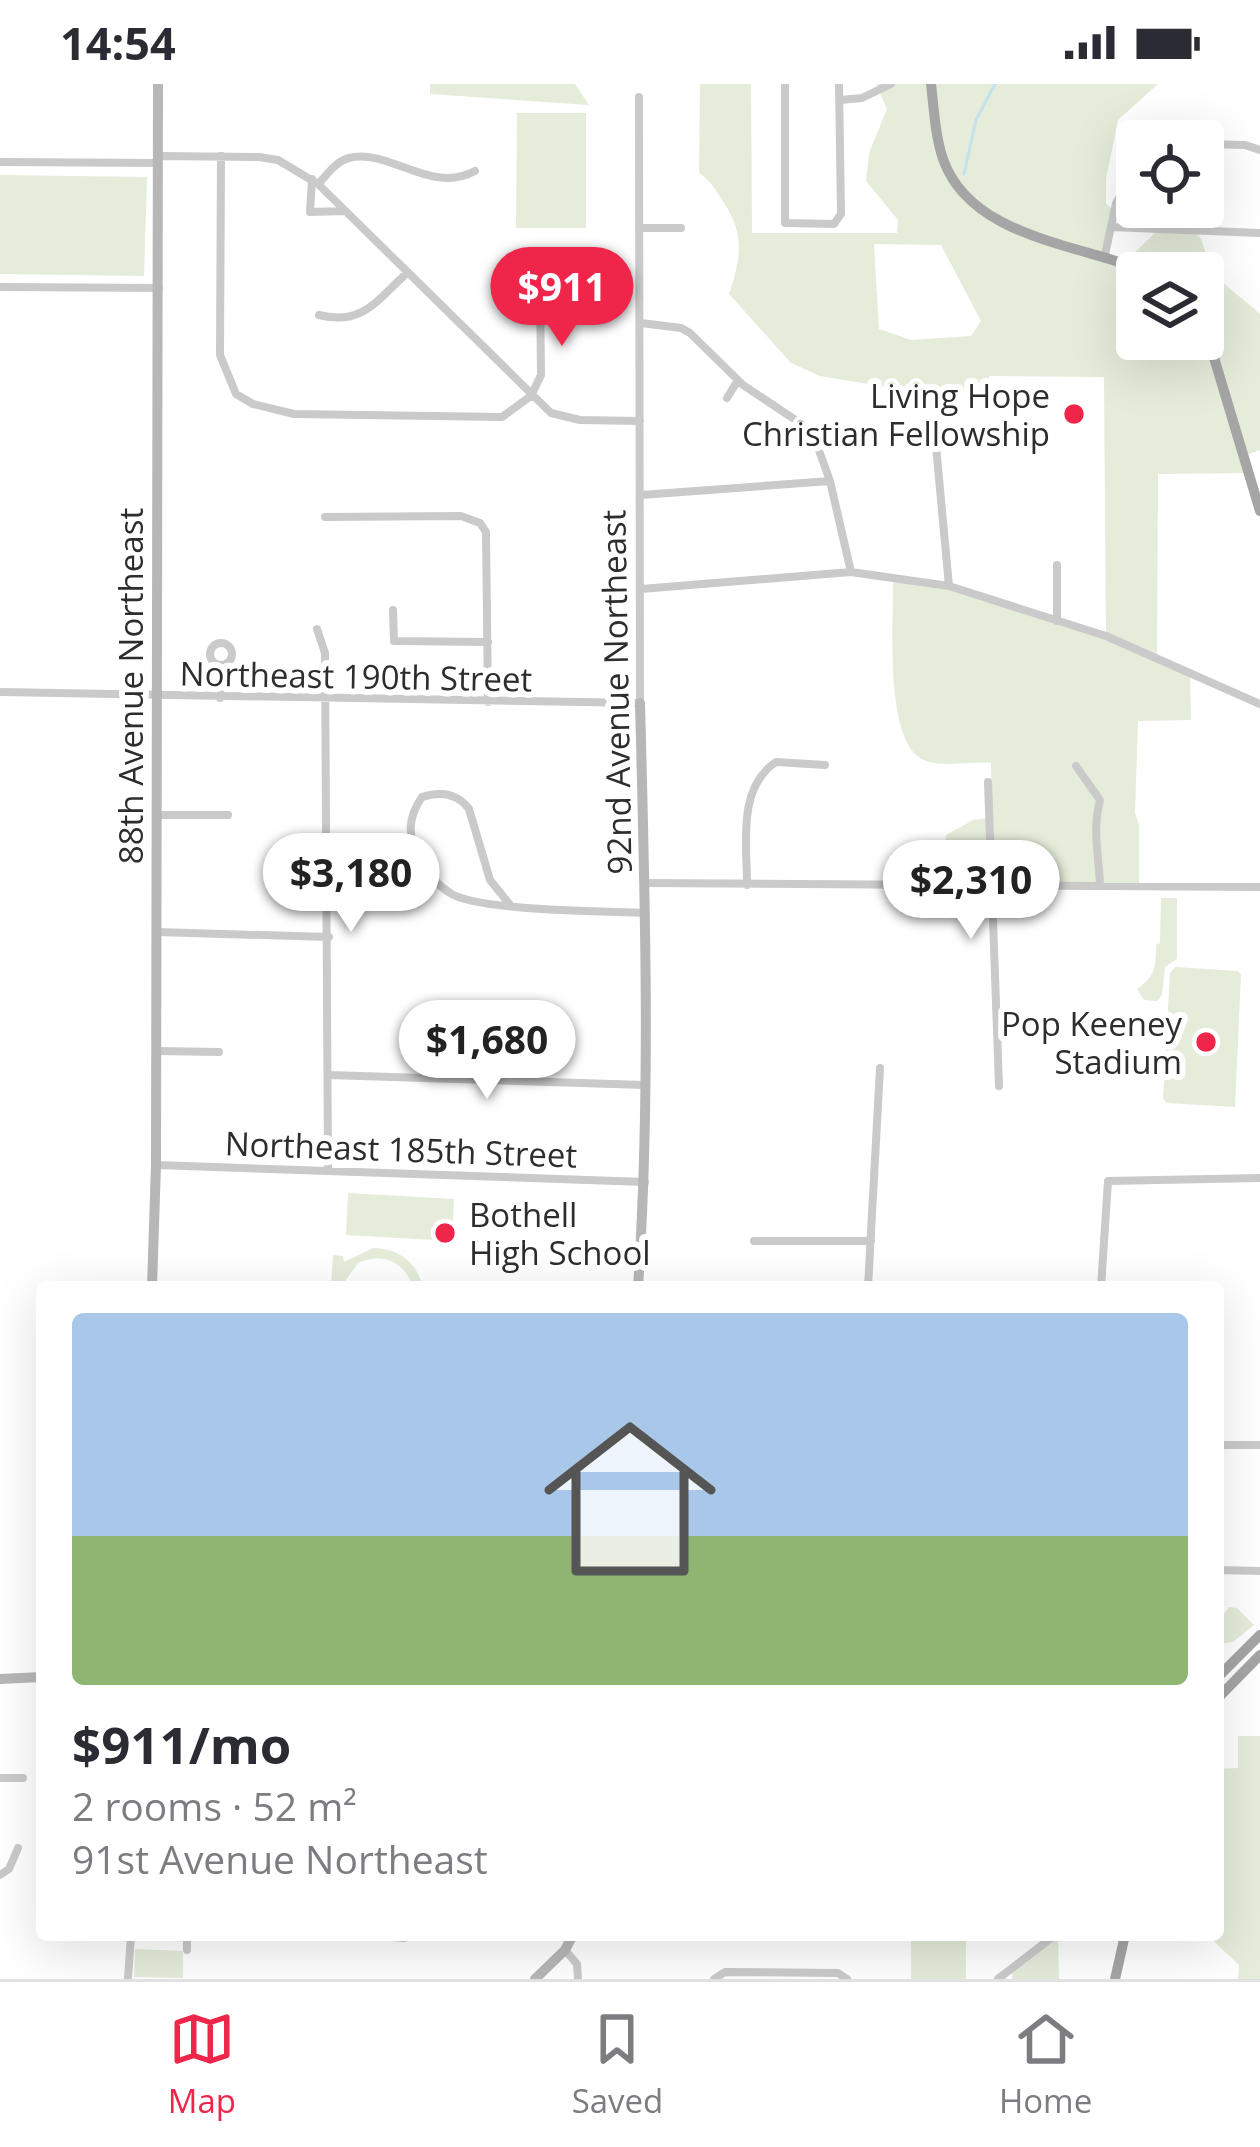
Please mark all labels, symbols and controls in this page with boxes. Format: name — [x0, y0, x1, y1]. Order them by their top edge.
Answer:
text: 14:54 — [60, 12, 176, 73]
map controls — [1116, 120, 1224, 360]
button: locate — [1116, 120, 1224, 228]
pin: $911 — [491, 247, 633, 349]
button: layers — [1116, 252, 1224, 360]
text: $911 — [517, 259, 607, 312]
place label: Living Hope Christian Fellowship — [742, 373, 1050, 456]
marker: Living Hope Christian Fellowship — [1061, 401, 1087, 427]
street label: 88th Avenue Northeast — [108, 508, 153, 864]
street label: 92nd Avenue Northeast — [590, 509, 642, 875]
street label: Northeast 190th Street — [179, 650, 533, 702]
pin: $3,180 — [253, 833, 449, 935]
pin: $2,310 — [873, 840, 1069, 942]
text: $3,180 — [290, 845, 412, 898]
text: $2,310 — [910, 852, 1032, 905]
pin: $1,680 — [389, 1000, 585, 1102]
place label: Pop Keeney Stadium — [1001, 1001, 1182, 1084]
text: $1,680 — [426, 1012, 548, 1065]
marker: Pop Keeney Stadium — [1193, 1029, 1219, 1055]
street label: Northeast 185th Street — [224, 1120, 578, 1178]
place label: Bothell High School — [469, 1192, 651, 1275]
marker: Bothell High School — [432, 1220, 458, 1246]
icon: home — [522, 1391, 738, 1607]
text: $911/mo — [72, 1709, 291, 1779]
text: 2 rooms · 52 m² — [72, 1779, 357, 1832]
text: 91st Avenue Northeast — [72, 1832, 488, 1885]
tab: Map — [168, 2006, 236, 2123]
tab: Saved — [572, 2006, 663, 2123]
tab: Home — [999, 2006, 1092, 2123]

